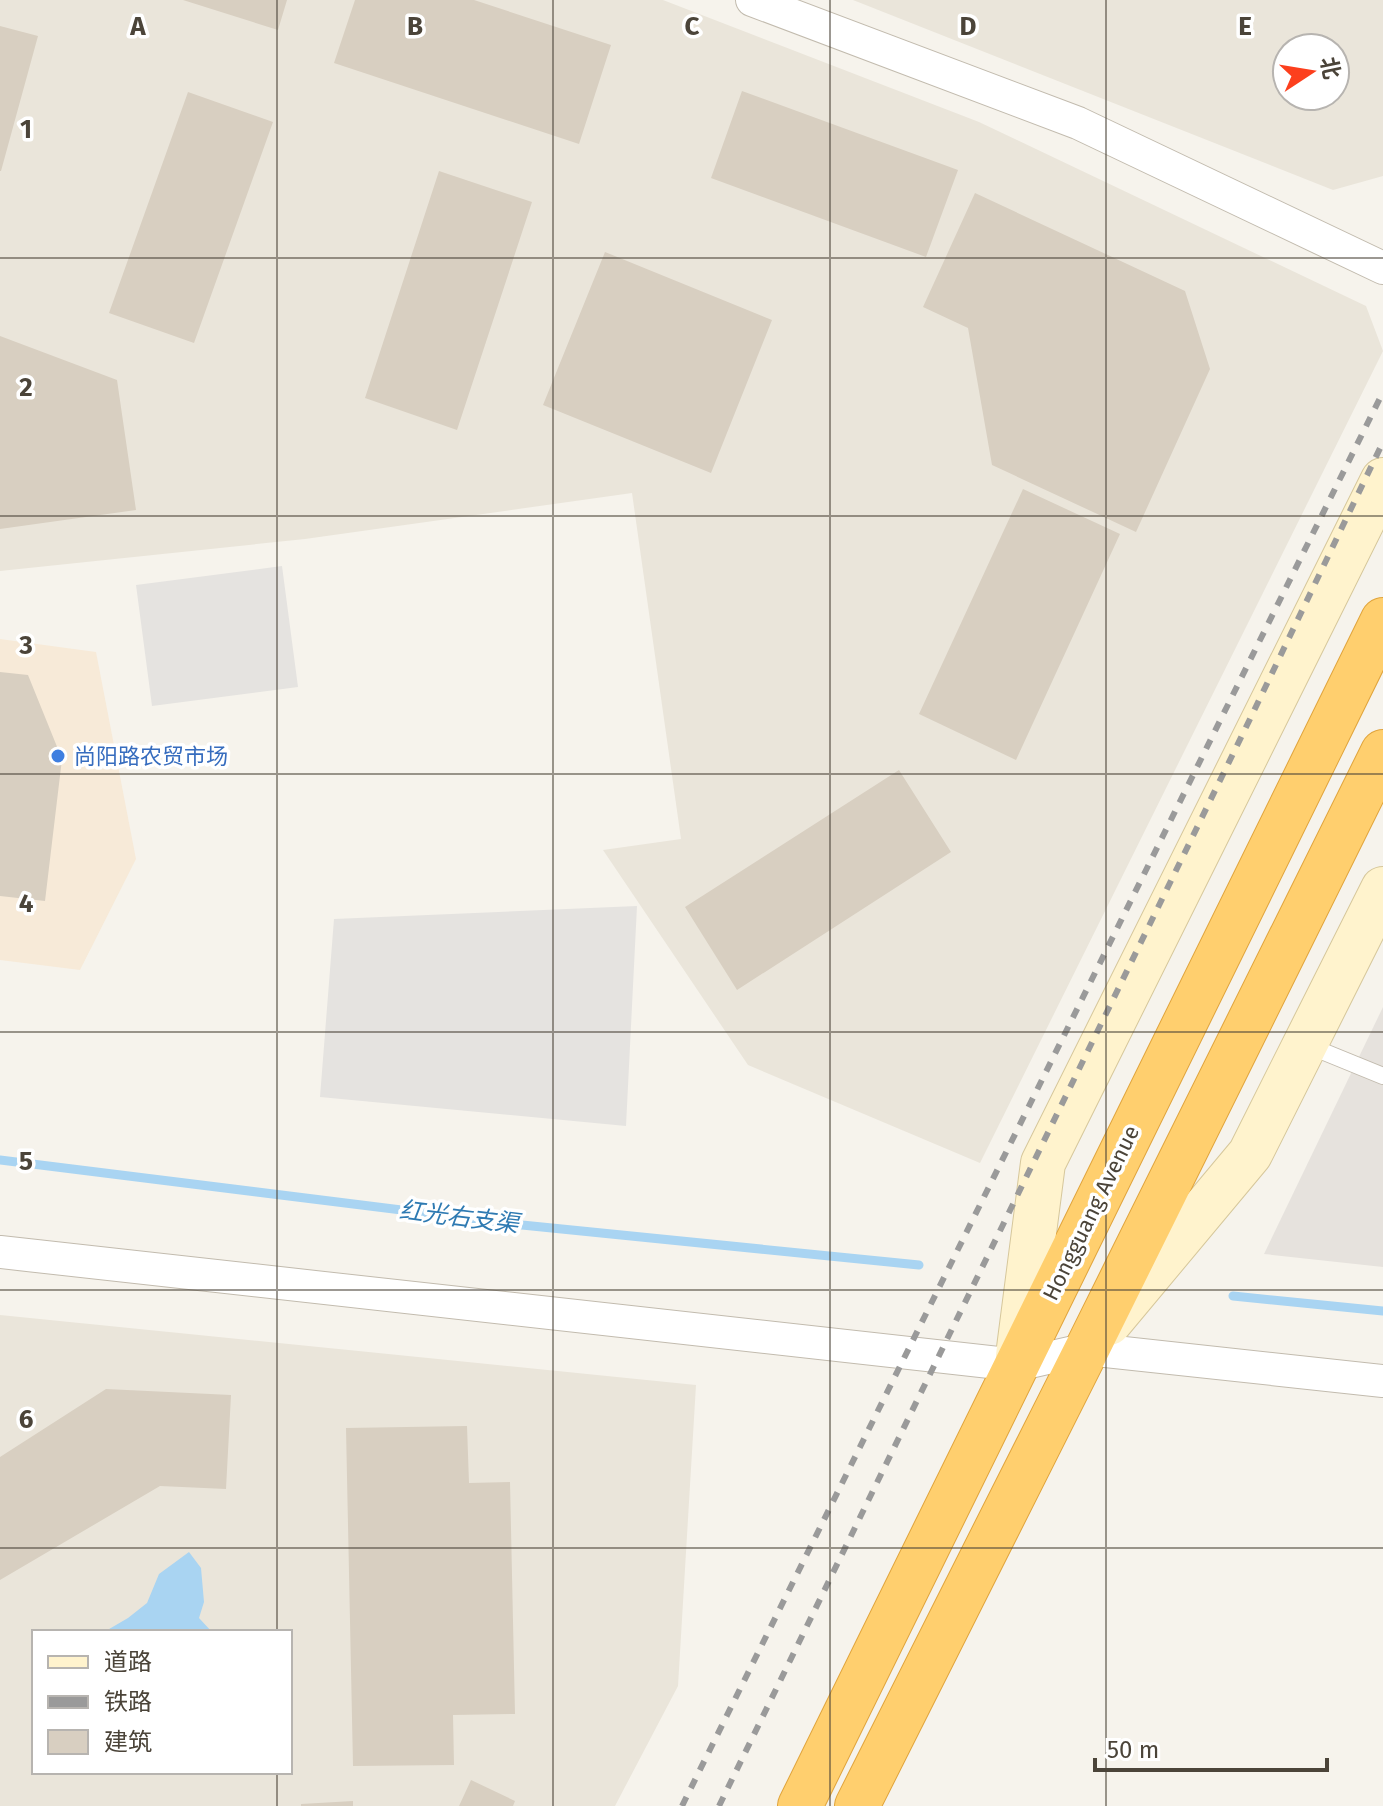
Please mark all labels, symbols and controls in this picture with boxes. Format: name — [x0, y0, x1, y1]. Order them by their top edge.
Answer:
text: A — [129, 11, 146, 42]
text: B — [407, 11, 423, 42]
text: C — [685, 11, 700, 42]
text: D — [960, 11, 977, 42]
text: E — [1238, 11, 1252, 42]
north arrow — [1271, 32, 1351, 112]
text: 北 — [1315, 54, 1346, 82]
text: 1 — [20, 114, 32, 145]
text: 2 — [19, 372, 33, 403]
text: 3 — [18, 630, 33, 661]
place label: 尚阳路农贸市场 — [74, 743, 228, 770]
marker: 尚阳路农贸市场 — [49, 747, 67, 765]
text: 4 — [19, 888, 34, 919]
street label: Hongguang Avenue — [1037, 1121, 1145, 1305]
text: 5 — [19, 1146, 33, 1177]
water label: 红光右支渠 — [398, 1196, 523, 1239]
text: 6 — [19, 1404, 34, 1435]
legend — [32, 1630, 292, 1774]
text: 道路 — [104, 1648, 152, 1676]
text: 铁路 — [104, 1688, 152, 1716]
scale bar — [1095, 1722, 1327, 1772]
text: 建筑 — [104, 1728, 152, 1756]
text: 50 m — [1107, 1736, 1159, 1764]

